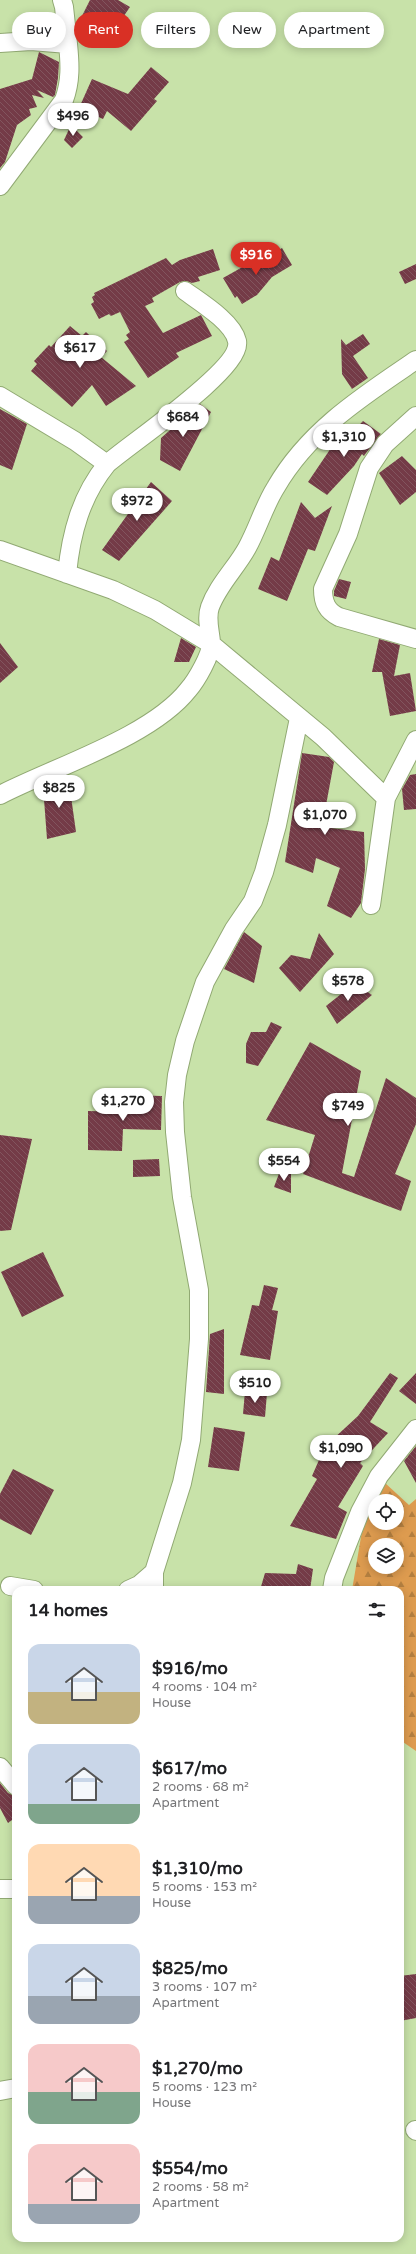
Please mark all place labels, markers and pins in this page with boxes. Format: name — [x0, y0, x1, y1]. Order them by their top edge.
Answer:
pin: $496 — [49, 103, 97, 137]
pin: $916 — [232, 242, 280, 276]
pin: $617 — [56, 335, 104, 369]
pin: $684 — [159, 404, 207, 438]
pin: $1,310 — [311, 424, 377, 458]
pin: $972 — [113, 488, 161, 522]
pin: $825 — [35, 775, 83, 809]
pin: $1,070 — [292, 802, 358, 836]
pin: $578 — [324, 968, 372, 1002]
pin: $1,270 — [90, 1088, 156, 1122]
pin: $749 — [324, 1093, 372, 1127]
pin: $554 — [260, 1148, 308, 1182]
pin: $510 — [231, 1370, 279, 1404]
pin: $1,090 — [308, 1435, 374, 1469]

